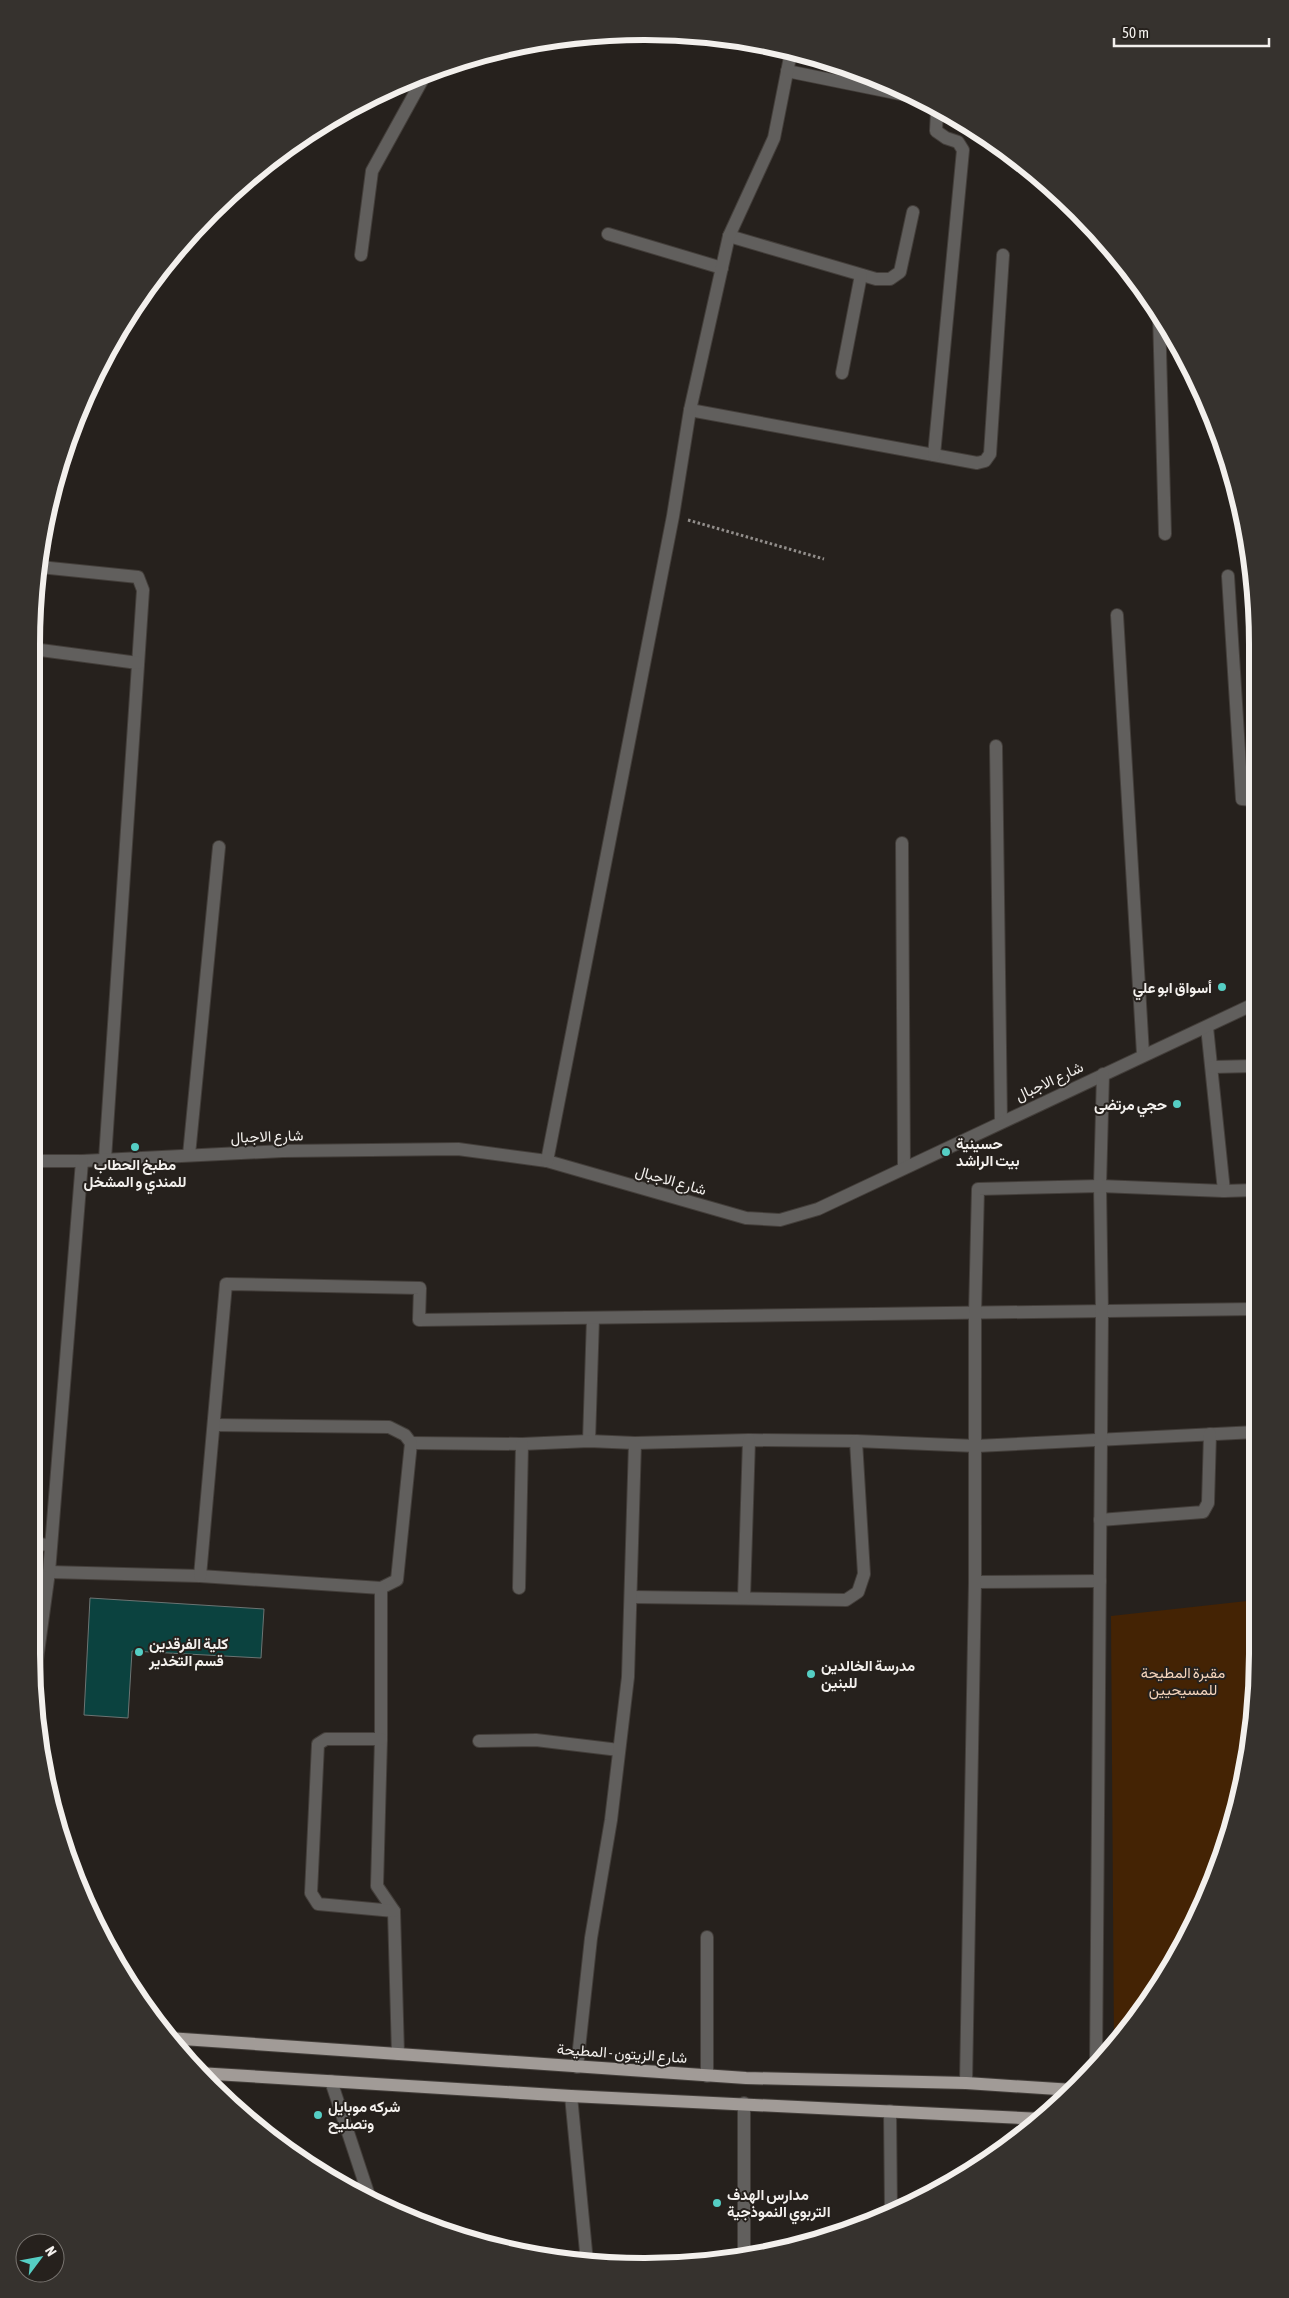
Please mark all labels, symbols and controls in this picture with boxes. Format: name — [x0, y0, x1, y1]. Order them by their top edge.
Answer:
scale bar — [1114, 15, 1269, 47]
text: 50 m — [1122, 24, 1149, 41]
place label: أسواق ابو علي — [1133, 979, 1212, 1001]
marker: أسواق ابو علي — [1216, 981, 1228, 993]
street label: شارع الاجبال — [1012, 1058, 1087, 1107]
place label: حجي مرتضى — [1094, 1096, 1167, 1118]
marker: حجي مرتضى — [1171, 1098, 1183, 1110]
street label: شارع الاجبال — [230, 1126, 304, 1149]
place label: حسينية بيت الراشد — [956, 1135, 1019, 1170]
marker: مطبخ الحطاب للمندي و المشخل — [129, 1141, 141, 1153]
marker: حسينية بيت الراشد — [940, 1146, 952, 1158]
place label: مطبخ الحطاب للمندي و المشخل — [83, 1156, 187, 1195]
street label: شارع الاجبال — [633, 1162, 709, 1201]
place label: كلية الفرقدين قسم التخدير — [148, 1635, 228, 1671]
marker: كلية الفرقدين قسم التخدير — [133, 1646, 145, 1658]
place label: مدرسة الخالدين للبنين — [821, 1657, 915, 1692]
park label: مقبرة المطيحة للمسيحيين — [1141, 1664, 1225, 1700]
marker: مدرسة الخالدين للبنين — [805, 1668, 817, 1680]
street label: شارع الزيتون - المطيحة — [556, 2040, 688, 2069]
place label: شركه موبايل وتصليح — [328, 2098, 401, 2134]
marker: شركه موبايل وتصليح — [312, 2109, 324, 2121]
place label: مدارس الهدف التربوي النموذجية — [727, 2186, 831, 2225]
marker: مدارس الهدف التربوي النموذجية — [711, 2197, 723, 2209]
north arrow — [15, 2233, 65, 2283]
text: N — [42, 2243, 60, 2259]

